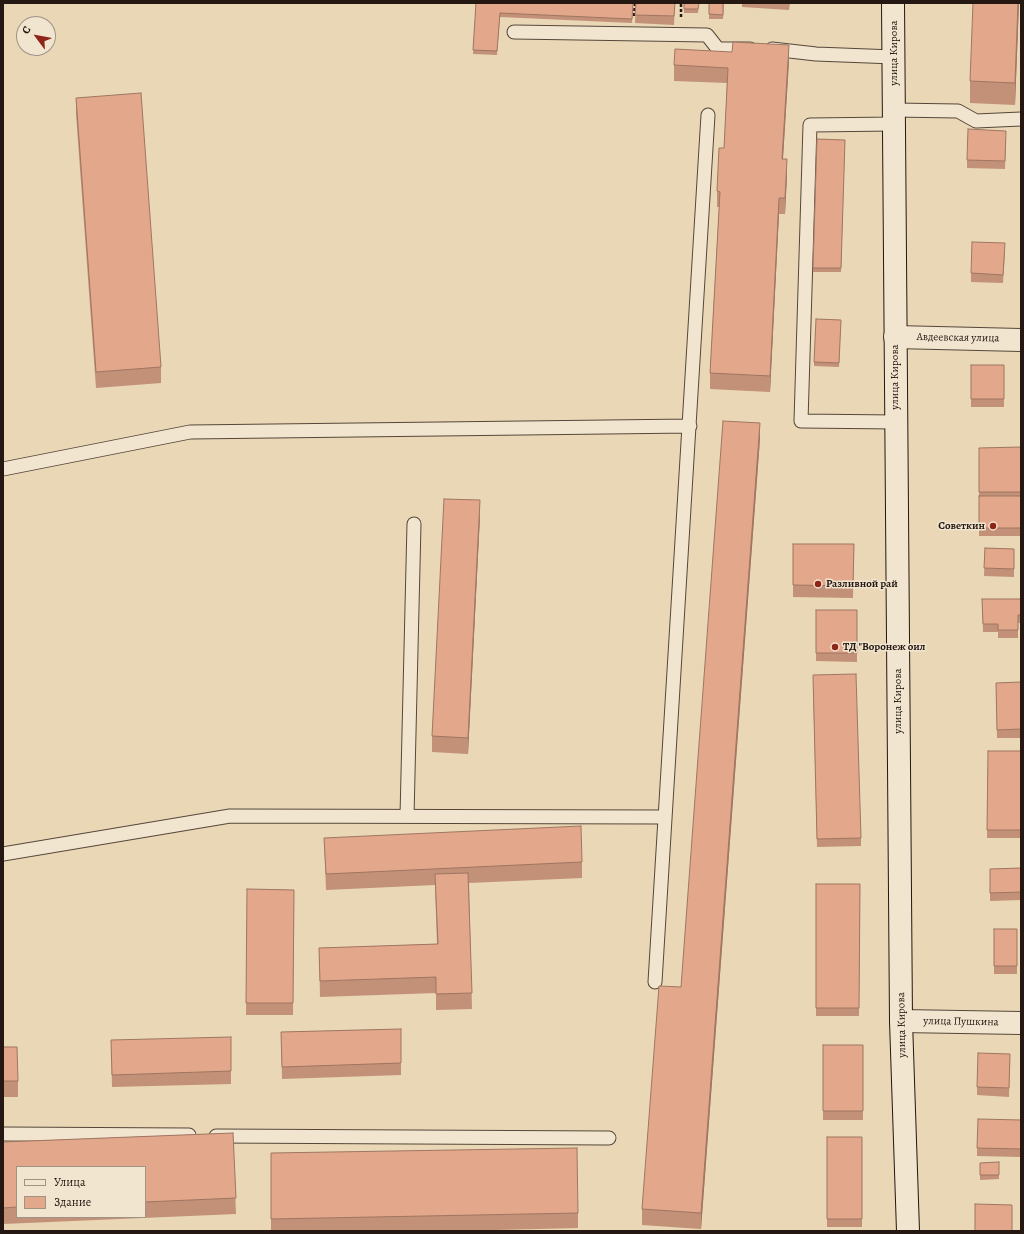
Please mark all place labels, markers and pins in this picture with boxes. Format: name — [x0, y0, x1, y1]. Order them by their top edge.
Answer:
place label: Советкин — [938, 519, 985, 533]
marker: Советкин — [988, 521, 998, 531]
place label: Разливной рай — [826, 577, 898, 591]
marker: Разливной рай — [813, 579, 823, 589]
place label: ТД "Воронеж оил — [843, 640, 925, 654]
marker: ТД "Воронеж оил — [830, 642, 840, 652]

